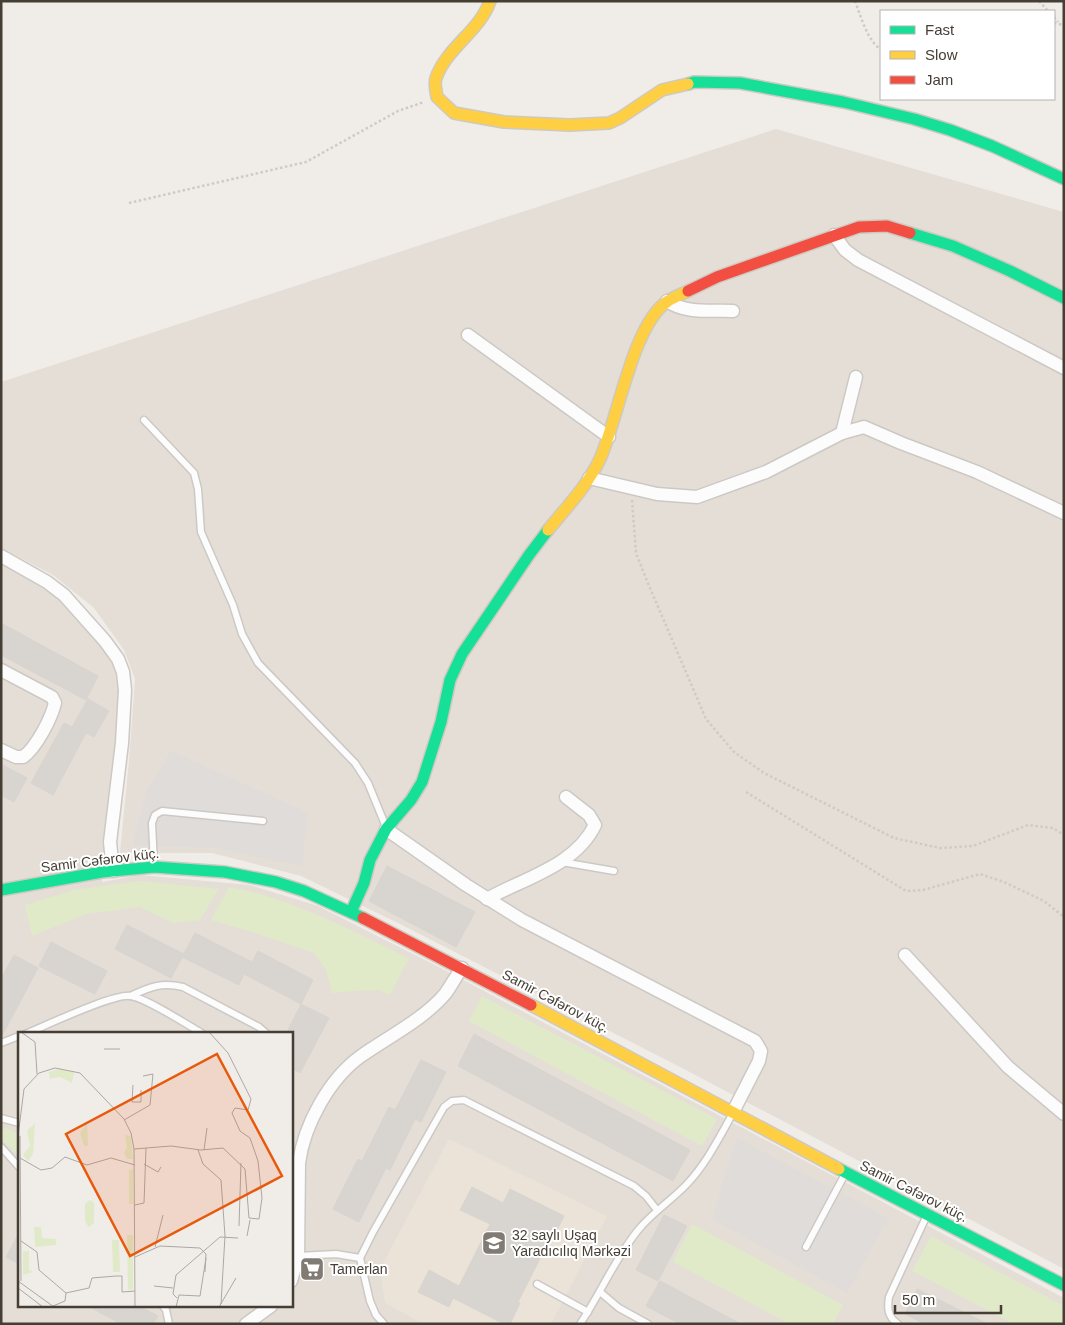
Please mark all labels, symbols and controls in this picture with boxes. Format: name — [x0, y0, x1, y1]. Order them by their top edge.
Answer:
legend — [880, 10, 1055, 100]
text: Fast — [925, 21, 955, 38]
text: Slow — [925, 46, 958, 63]
text: Jam — [925, 71, 953, 88]
street label: Samir Cəfərov küç. — [40, 845, 160, 875]
street label: Samir Cəfərov küç. — [500, 966, 612, 1036]
inset map — [18, 1032, 292, 1308]
street label: Samir Cəfərov küç. — [857, 1157, 971, 1225]
place label: 32 saylı Uşaq Yaradıcılıq Mərkəzi — [512, 1227, 631, 1259]
school or university icon: 32 saylı Uşaq Yaradıcılıq Mərkəzi — [481, 1230, 507, 1256]
supermarket icon: Tamerlan — [299, 1256, 325, 1282]
place label: Tamerlan — [330, 1261, 388, 1277]
scale bar — [895, 1282, 1001, 1314]
text: 50 m — [902, 1291, 935, 1308]

